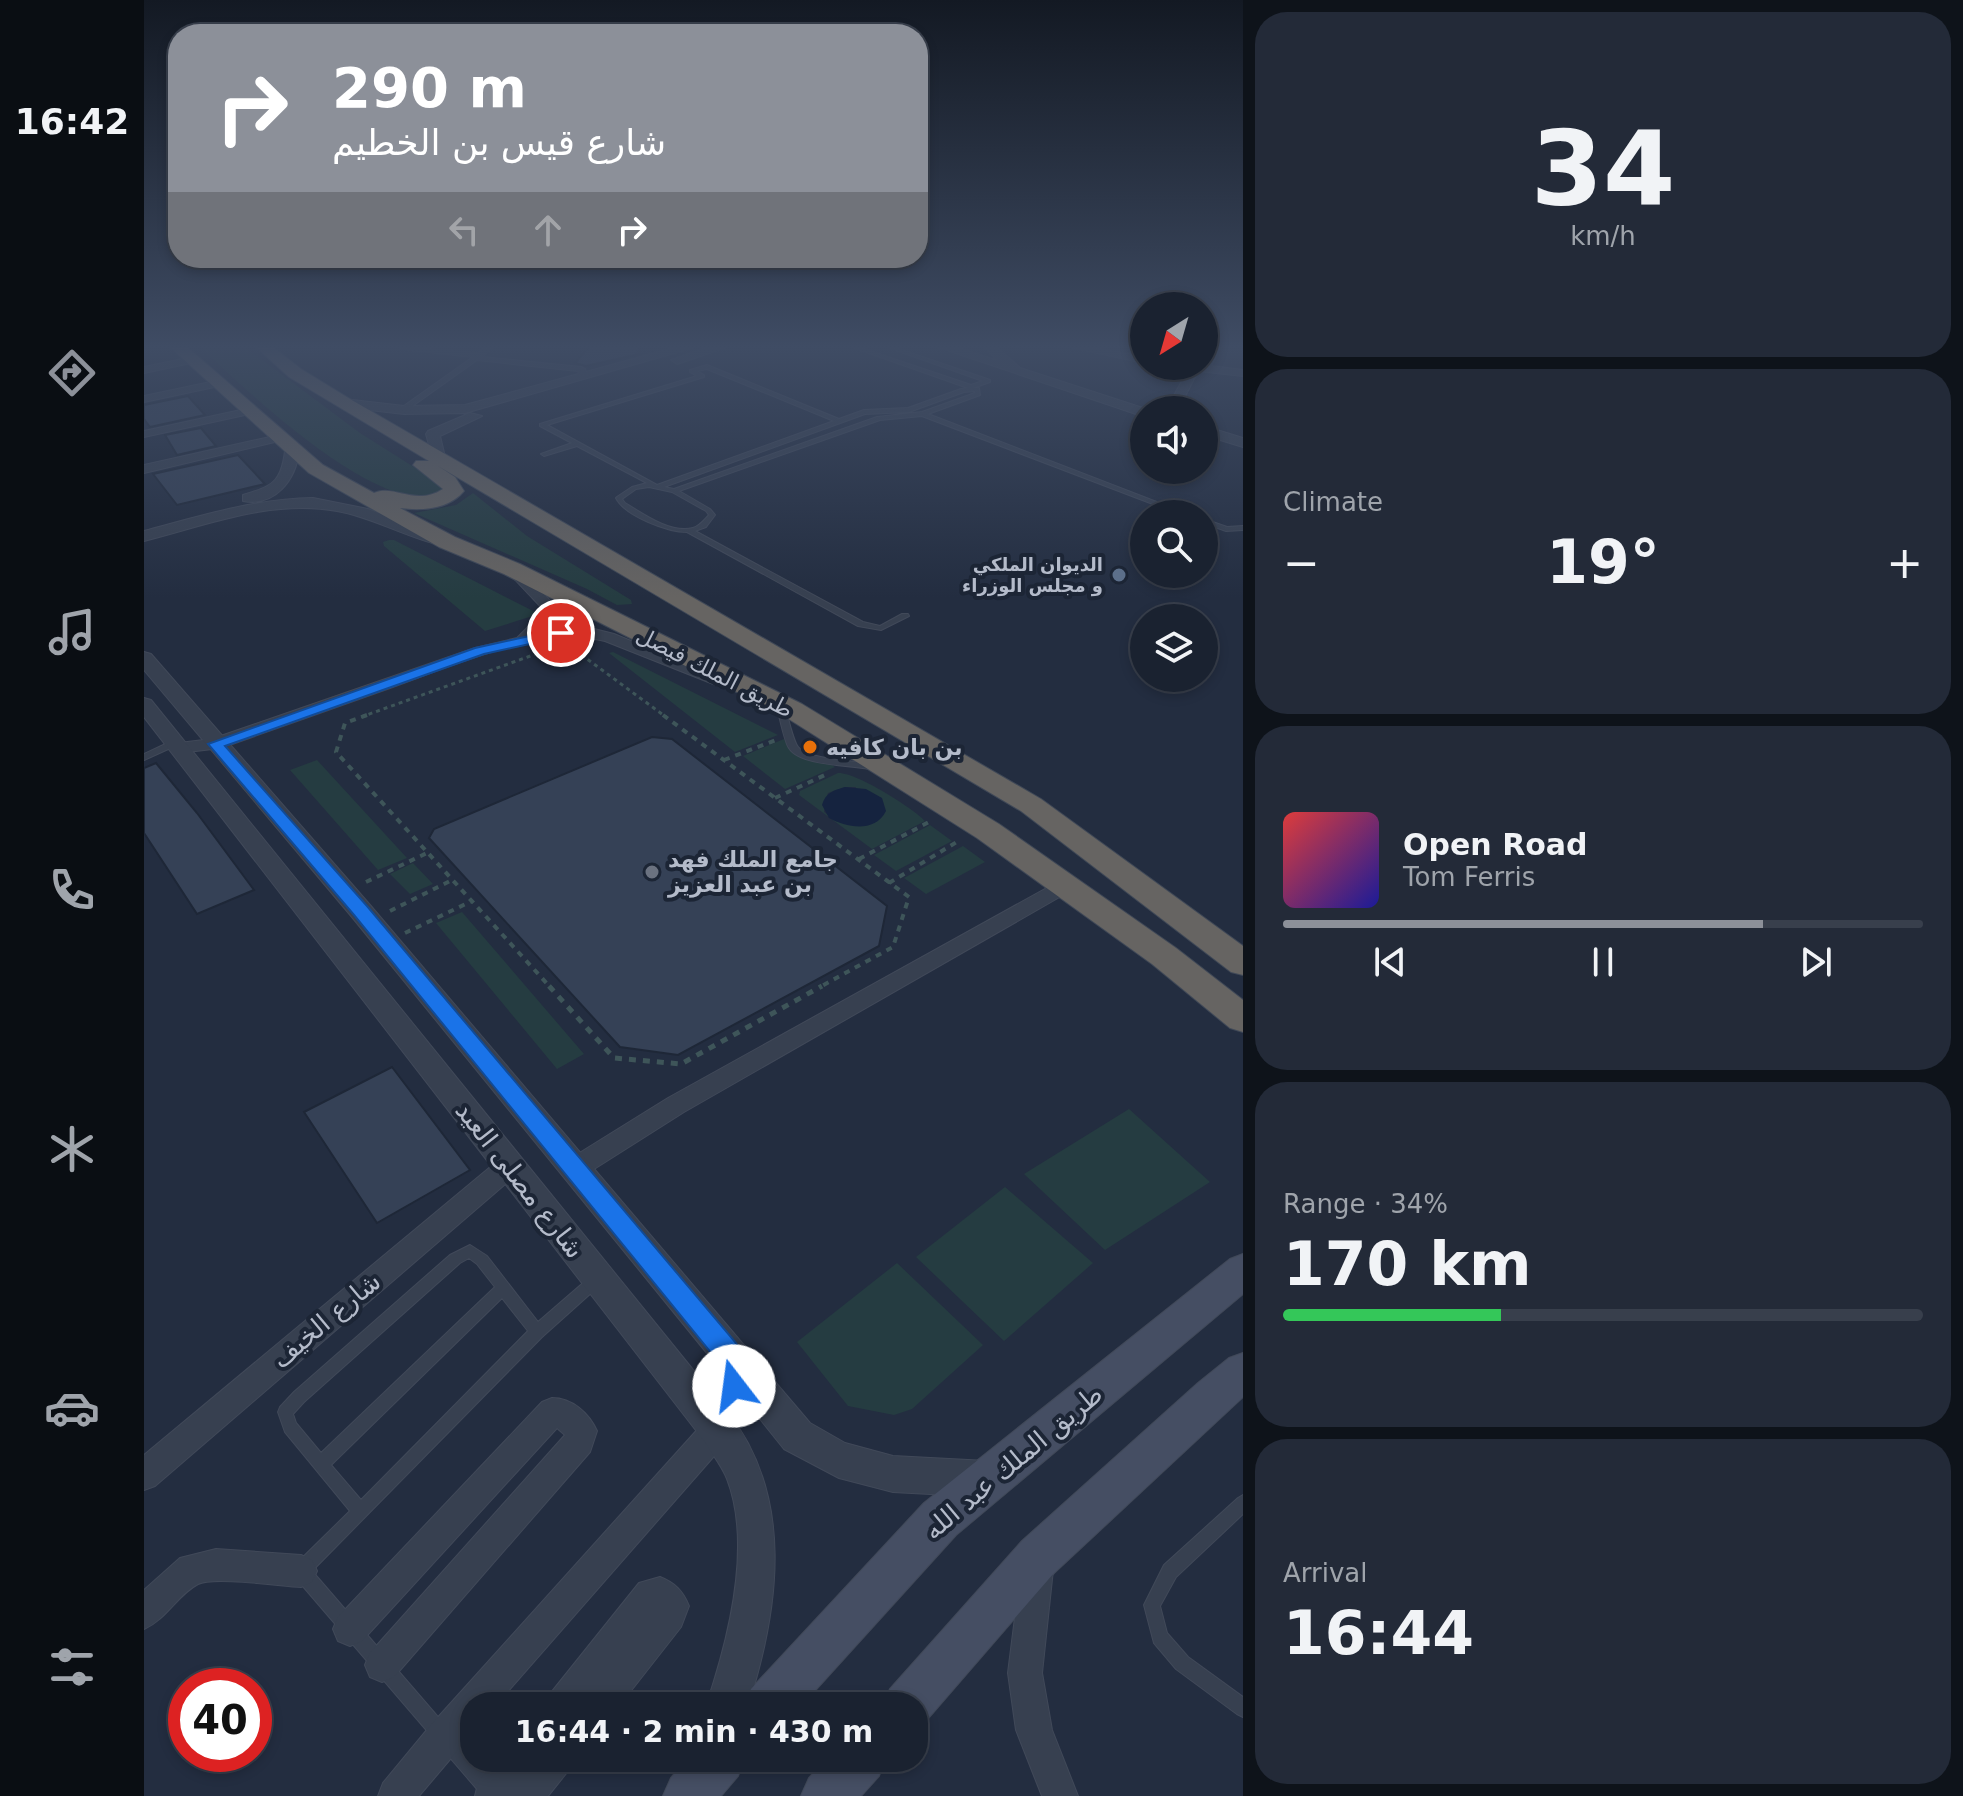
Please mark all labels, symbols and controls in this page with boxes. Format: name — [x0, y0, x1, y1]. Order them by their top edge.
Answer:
text: 290 m — [332, 55, 527, 120]
icon: right — [200, 56, 304, 160]
text: 16:42 — [15, 101, 129, 142]
text: 34 — [1531, 108, 1675, 230]
text: شارع قيس بن الخطيم — [332, 122, 666, 163]
icon: left — [442, 208, 486, 252]
icon: ahead — [526, 208, 570, 252]
icon: right — [610, 208, 654, 252]
text: km/h — [1570, 221, 1636, 251]
north arrow — [1130, 292, 1218, 380]
map controls — [1130, 292, 1218, 692]
icon: directions — [44, 345, 100, 401]
button: sound — [1130, 396, 1218, 484]
text: Climate — [1283, 487, 1383, 517]
button: search — [1130, 500, 1218, 588]
text: 19° — [1546, 527, 1660, 597]
text: − — [1283, 537, 1320, 588]
text: + — [1886, 537, 1923, 588]
place label: الديوان الملكي و مجلس الوزراء — [962, 554, 1103, 597]
marker: الديوان الملكي و مجلس الوزراء — [1110, 566, 1128, 584]
pin — [527, 599, 595, 667]
icon: music — [44, 604, 100, 660]
button: layers — [1130, 604, 1218, 692]
icon: arrive — [539, 611, 583, 655]
street label: طريق الملك فيصل — [632, 622, 797, 724]
place label: بن بان كافيه — [826, 735, 962, 761]
marker: بن بان كافيه — [801, 738, 819, 756]
text: Open Road — [1403, 827, 1588, 862]
place label: جامع الملك فهد بن عبد العزيز — [667, 847, 838, 898]
icon: phone — [44, 862, 100, 918]
text: Tom Ferris — [1403, 862, 1535, 892]
marker: جامع الملك فهد بن عبد العزيز — [643, 863, 661, 881]
icon: previous — [1368, 940, 1412, 984]
icon: pause — [1581, 940, 1625, 984]
icon: next — [1794, 940, 1838, 984]
street label: شارع مصلى العيد — [450, 1096, 590, 1264]
icon: climate — [44, 1121, 100, 1177]
text: Range · 34% — [1283, 1189, 1448, 1219]
text: 170 km — [1283, 1229, 1532, 1299]
street label: شارع الخيف — [266, 1266, 386, 1374]
position arrow — [692, 1344, 776, 1428]
street label: طريق الملك عبد الله — [918, 1378, 1109, 1546]
icon: car — [44, 1380, 100, 1436]
text: Arrival — [1283, 1558, 1367, 1588]
text: 16:44 — [1283, 1598, 1474, 1668]
icon: filters — [44, 1639, 100, 1695]
speed limit sign: 40 — [168, 1668, 272, 1772]
text: 16:44 · 2 min · 430 m — [515, 1714, 873, 1749]

